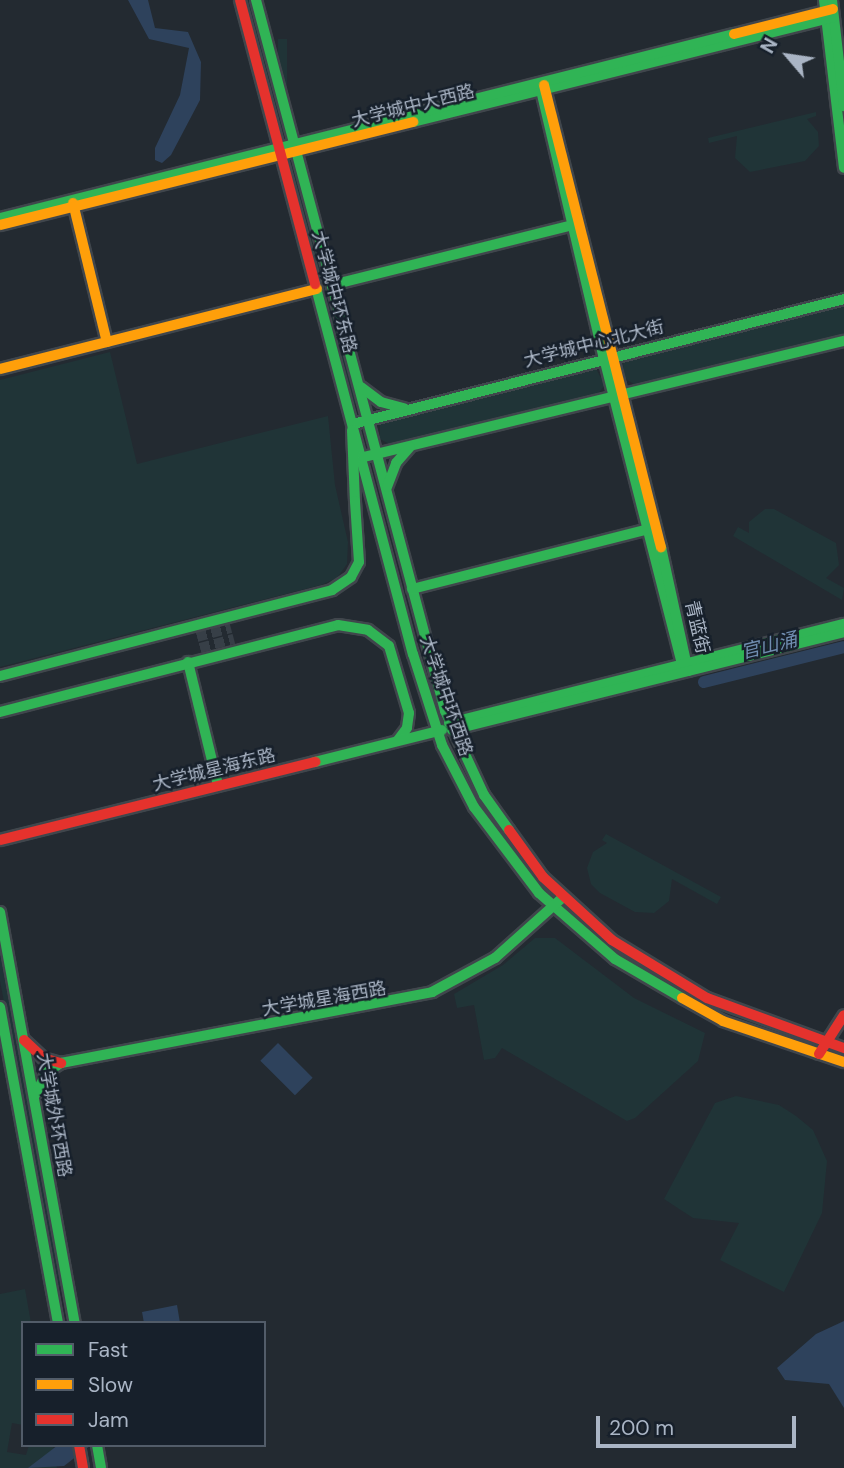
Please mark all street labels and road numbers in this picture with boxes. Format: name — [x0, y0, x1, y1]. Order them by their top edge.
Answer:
street label: 大学城中大西路 — [349, 80, 477, 132]
street label: 大学城中环东路 — [307, 228, 361, 356]
street label: 大学城中心北大街 — [522, 316, 666, 372]
street label: 青蓝街 — [680, 598, 714, 656]
street label: 大学城中环西路 — [415, 633, 477, 759]
street label: 大学城星海东路 — [150, 744, 278, 796]
street label: 大学城星海西路 — [260, 977, 388, 1021]
street label: 大学城外环西路 — [32, 1051, 76, 1179]

